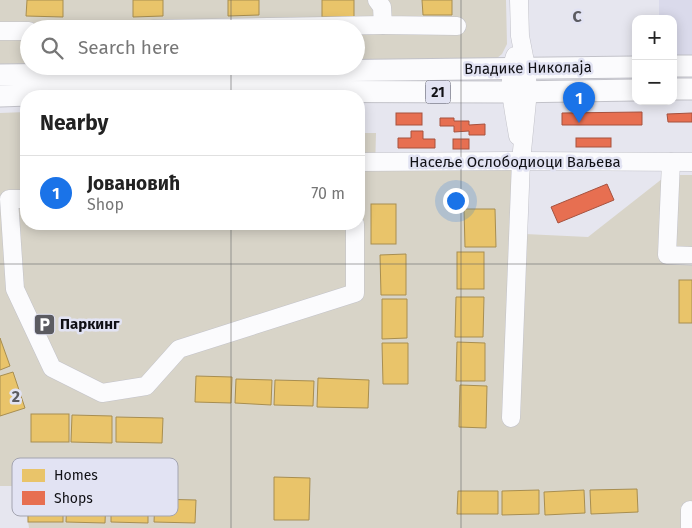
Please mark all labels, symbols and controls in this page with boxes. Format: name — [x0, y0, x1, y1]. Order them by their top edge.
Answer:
text: C — [572, 7, 582, 26]
map controls — [632, 15, 677, 105]
button: + — [632, 15, 677, 60]
search box — [20, 20, 365, 75]
icon: search — [38, 34, 66, 62]
text: Search here — [78, 36, 179, 59]
street label: Владике Николаја — [464, 58, 592, 78]
button: − — [632, 60, 677, 105]
road number: 21 — [426, 80, 450, 104]
pin: 1 — [563, 82, 595, 123]
text: Nearby — [40, 110, 108, 136]
street label: Насеље Ослободиоци Ваљева — [409, 153, 621, 171]
text: Јовановић — [87, 172, 180, 195]
text: 1 — [52, 184, 60, 203]
text: 70 m — [311, 184, 345, 203]
your location — [443, 188, 469, 214]
text: Shop — [87, 195, 124, 214]
parking icon: Паркинг — [32, 312, 56, 336]
place label: Паркинг — [60, 315, 120, 333]
text: 2 — [12, 387, 20, 406]
legend — [12, 458, 178, 516]
text: Homes — [54, 467, 98, 484]
text: Shops — [54, 490, 93, 507]

